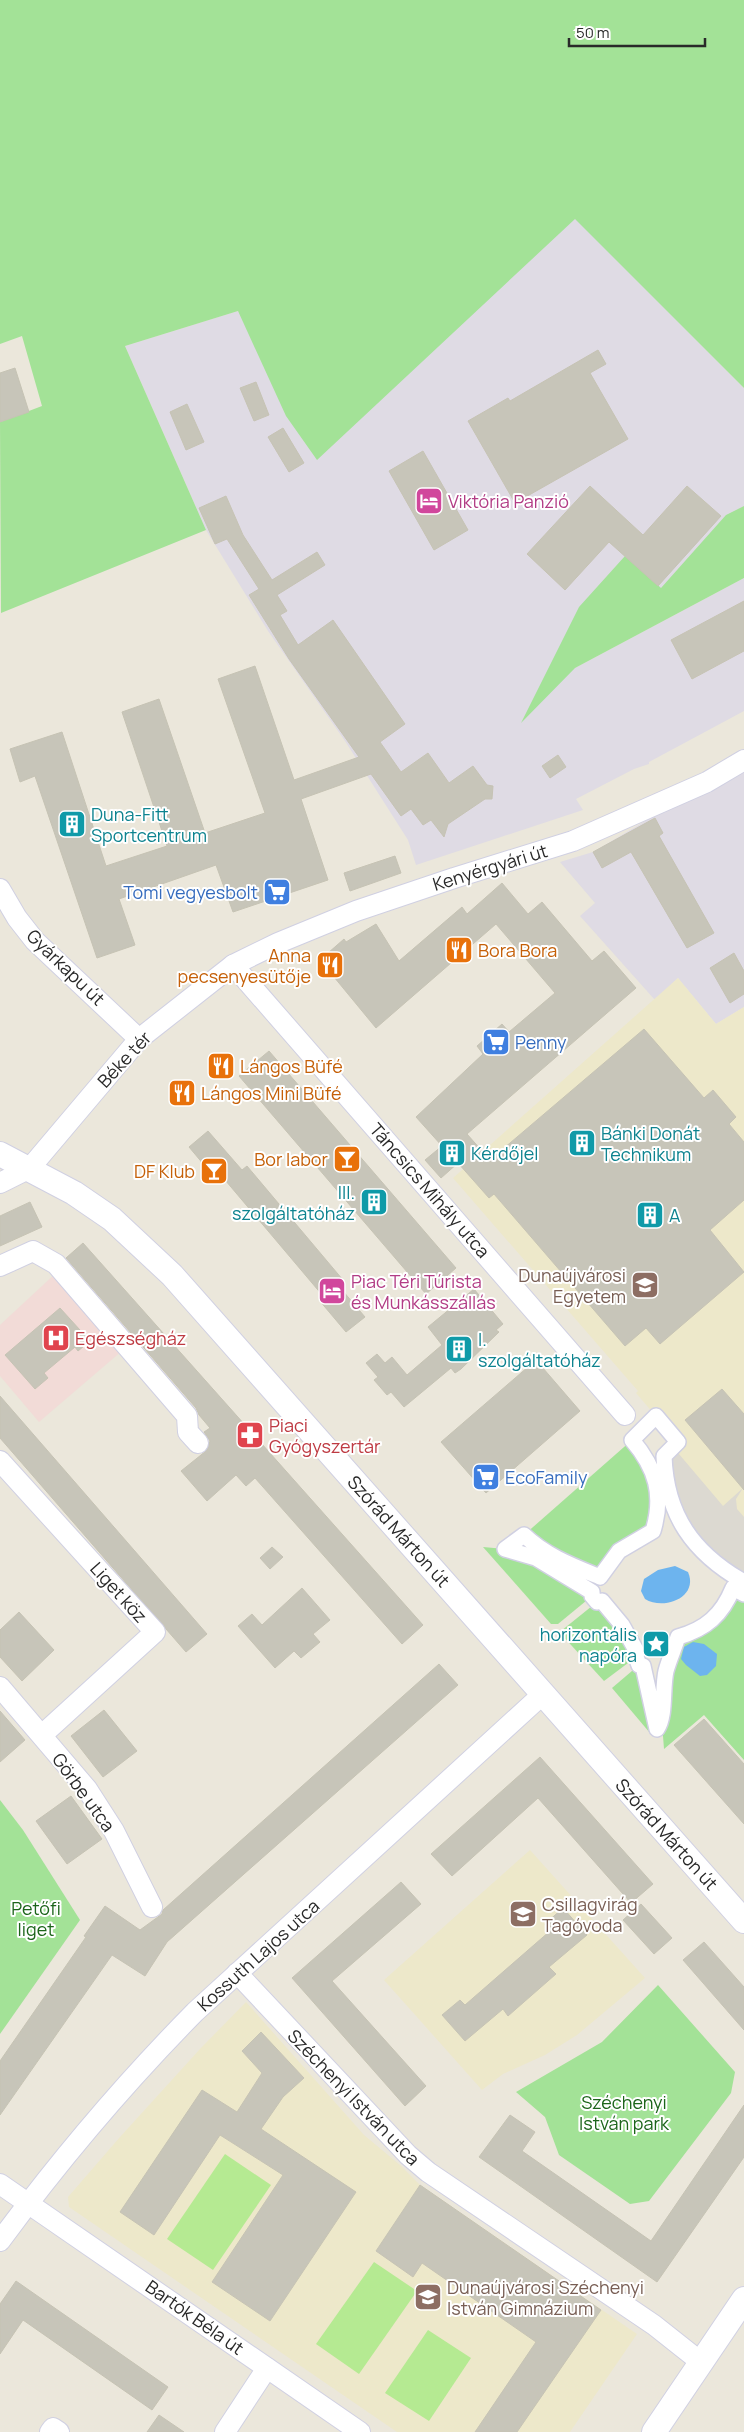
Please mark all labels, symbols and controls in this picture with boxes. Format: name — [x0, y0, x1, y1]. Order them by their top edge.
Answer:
scale bar — [569, 15, 705, 47]
text: 50 m — [576, 22, 610, 43]
hotel icon: Viktória Panzió — [414, 486, 444, 516]
place label: Viktória Panzió — [448, 489, 569, 513]
place label: Duna-Fitt Sportcentrum — [91, 802, 207, 847]
building icon: Duna-Fitt Sportcentrum — [57, 809, 87, 839]
street label: Kenyérgyári út — [430, 838, 550, 896]
supermarket icon: Tomi vegyesbolt — [262, 877, 292, 907]
place label: Tomi vegyesbolt — [123, 880, 258, 904]
street label: Gyárkapu út — [22, 924, 110, 1010]
restaurant icon: Bora Bora — [444, 935, 474, 965]
place label: Bora Bora — [478, 938, 557, 962]
place label: Anna pecsenyesütője — [178, 943, 311, 988]
restaurant icon: Anna pecsenyesütője — [315, 950, 345, 980]
street label: Béke tér — [92, 1025, 157, 1092]
supermarket icon: Penny — [481, 1027, 511, 1057]
place label: Penny — [515, 1030, 567, 1054]
restaurant icon: Lángos Büfé — [206, 1051, 236, 1081]
place label: Lángos Büfé — [240, 1054, 343, 1078]
restaurant icon: Lángos Mini Büfé — [167, 1078, 197, 1108]
place label: Lángos Mini Büfé — [201, 1081, 342, 1105]
street label: Táncsics Mihály utca — [365, 1117, 495, 1263]
place label: Bánki Donát Technikum — [601, 1121, 700, 1166]
building icon: Bánki Donát Technikum — [567, 1128, 597, 1158]
building icon: Kérdőjel — [437, 1138, 467, 1168]
place label: Kérdőjel — [471, 1141, 539, 1165]
bar icon: Bor labor — [332, 1144, 362, 1174]
place label: Bor labor — [254, 1147, 329, 1171]
bar icon: DF Klub — [199, 1156, 229, 1186]
place label: DF Klub — [134, 1159, 195, 1183]
place label: III. szolgáltatóház — [232, 1180, 355, 1225]
building icon: III. szolgáltatóház — [359, 1187, 389, 1217]
building icon: A — [635, 1200, 665, 1230]
place label: A — [669, 1203, 681, 1227]
place label: Dunaújvárosi Egyetem — [518, 1263, 626, 1308]
place label: Piac Téri Túrista és Munkásszállás — [351, 1269, 496, 1314]
school or university icon: Dunaújvárosi Egyetem — [630, 1270, 660, 1300]
hotel icon: Piac Téri Túrista és Munkásszállás — [317, 1276, 347, 1306]
hospital icon: Egészségház — [41, 1323, 71, 1353]
place label: Egészségház — [75, 1326, 186, 1350]
place label: I. szolgáltatóház — [478, 1327, 601, 1372]
building icon: I. szolgáltatóház — [444, 1334, 474, 1364]
place label: Piaci Gyógyszertár — [269, 1413, 381, 1458]
pharmacy icon: Piaci Gyógyszertár — [235, 1420, 265, 1450]
supermarket icon: EcoFamily — [471, 1462, 501, 1492]
place label: EcoFamily — [505, 1465, 588, 1489]
street label: Szórád Márton út — [342, 1470, 456, 1592]
street label: Liget köz — [85, 1556, 153, 1628]
place label: horizontális napóra — [540, 1622, 637, 1667]
place icon: horizontális napóra — [641, 1629, 671, 1659]
street label: Görbe utca — [47, 1748, 121, 1836]
street label: Szórád Márton út — [610, 1773, 724, 1895]
place label: Csillagvirág Tagóvoda — [542, 1892, 638, 1937]
street label: Kossuth Lajos utca — [192, 1894, 324, 2016]
park label: Petőfi liget — [11, 1896, 61, 1941]
school or university icon: Csillagvirág Tagóvoda — [508, 1899, 538, 1929]
street label: Széchenyi István utca — [283, 2024, 425, 2170]
park label: Széchenyi István park — [579, 2090, 670, 2135]
street label: Bartók Béla út — [141, 2274, 249, 2360]
place label: Dunaújvárosi Széchenyi István Gimnázium — [447, 2275, 644, 2320]
school or university icon: Dunaújvárosi Széchenyi István Gimnázium — [413, 2282, 443, 2312]

